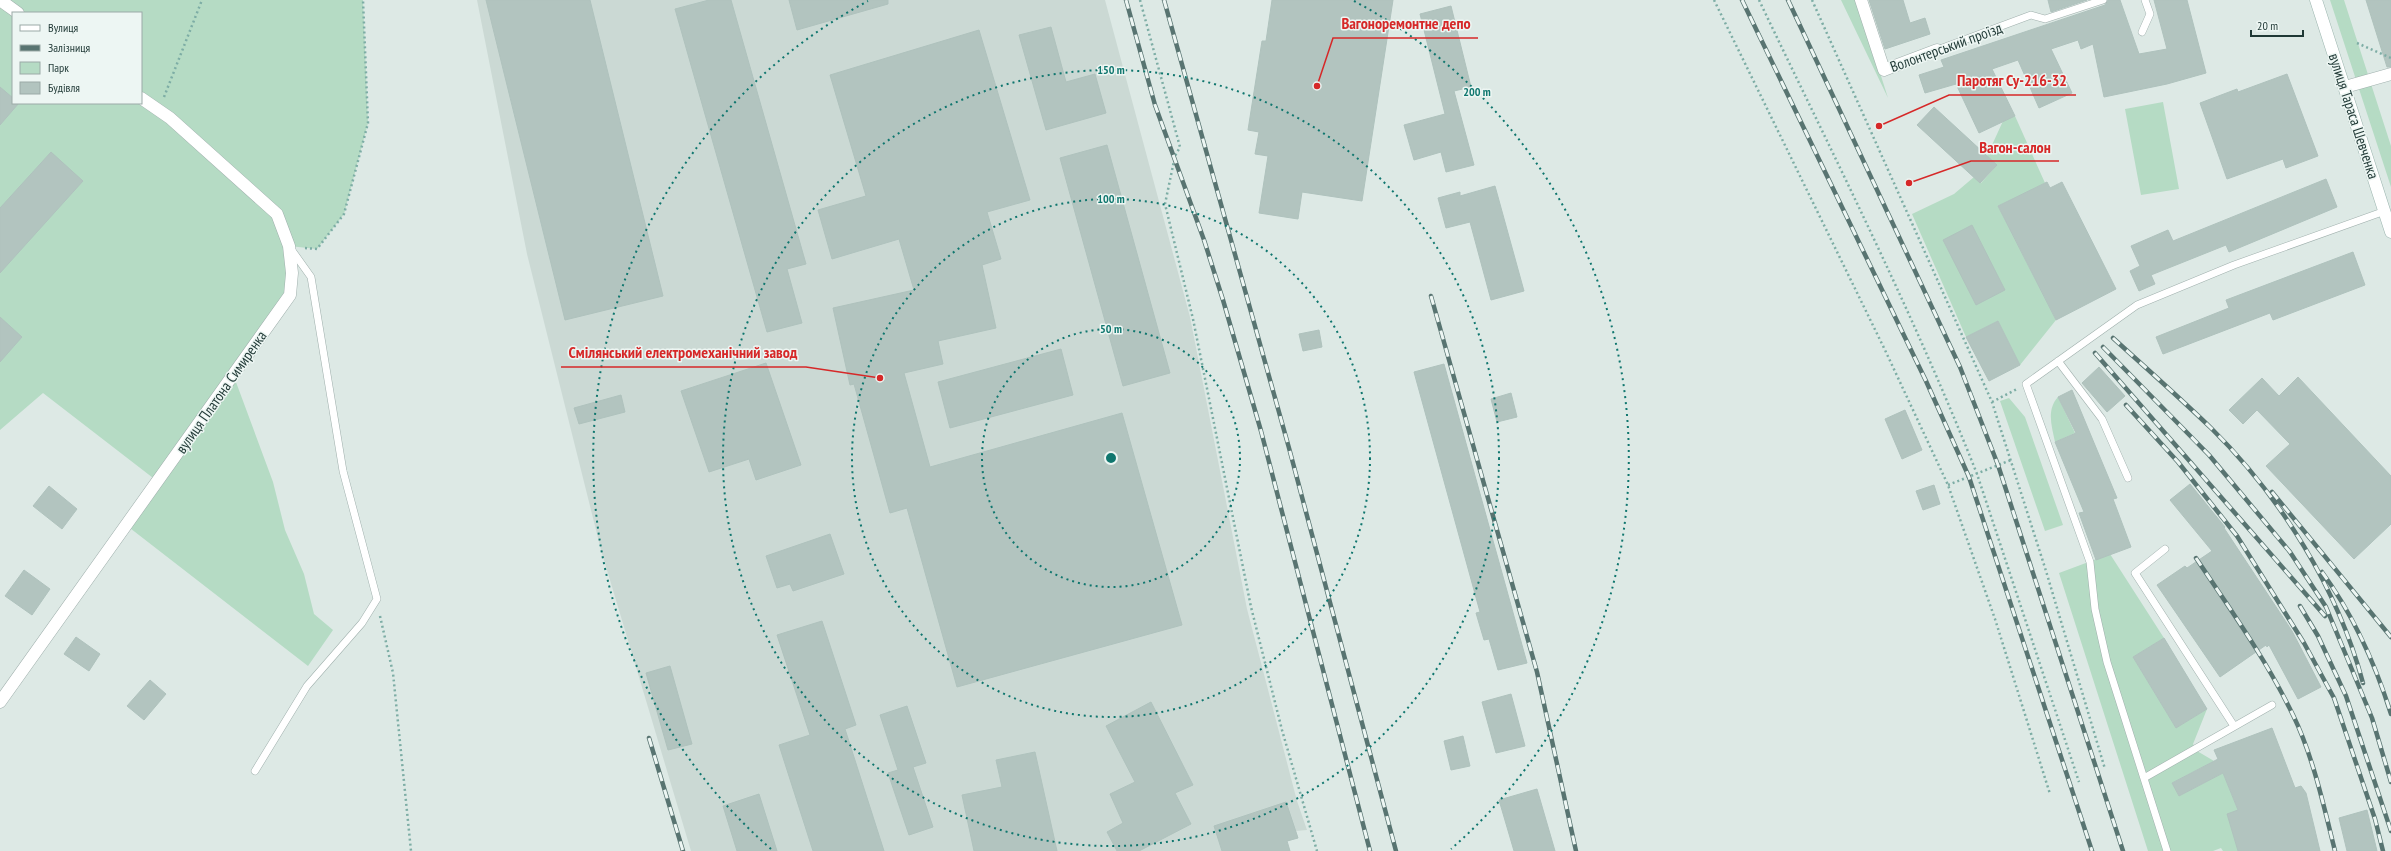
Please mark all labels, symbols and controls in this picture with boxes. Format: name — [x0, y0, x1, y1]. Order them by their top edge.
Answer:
callout: Вагоноремонтне депо — [1333, 10, 1478, 38]
legend — [12, 12, 142, 104]
scale bar — [2251, 12, 2303, 38]
text: Вагоноремонтне депо — [1341, 13, 1471, 33]
street label: Волонтерський проїзд — [1887, 18, 2005, 76]
text: 20 m — [2257, 18, 2278, 33]
text: Вулиця — [48, 20, 78, 35]
text: Залізниця — [48, 40, 90, 55]
street label: вулиця Тараса Шевченка — [2325, 51, 2383, 181]
text: Парк — [48, 60, 69, 75]
text: 150 m — [1097, 62, 1125, 77]
callout: Паротяг Су-216-32 — [1949, 67, 2076, 95]
text: Паротяг Су-216-32 — [1957, 70, 2067, 90]
text: Будівля — [48, 80, 80, 95]
text: 200 m — [1463, 84, 1491, 99]
callout: Вагон-салон — [1971, 133, 2059, 161]
text: Вагон-салон — [1979, 137, 2051, 157]
text: 100 m — [1097, 191, 1125, 206]
text: 50 m — [1100, 321, 1122, 336]
street label: вулиця Платона Симиренка — [171, 327, 271, 457]
callout: Смілянський електромеханічний завод — [561, 339, 806, 367]
text: Смілянський електромеханічний завод — [569, 342, 798, 362]
centre of rings — [1104, 451, 1118, 465]

